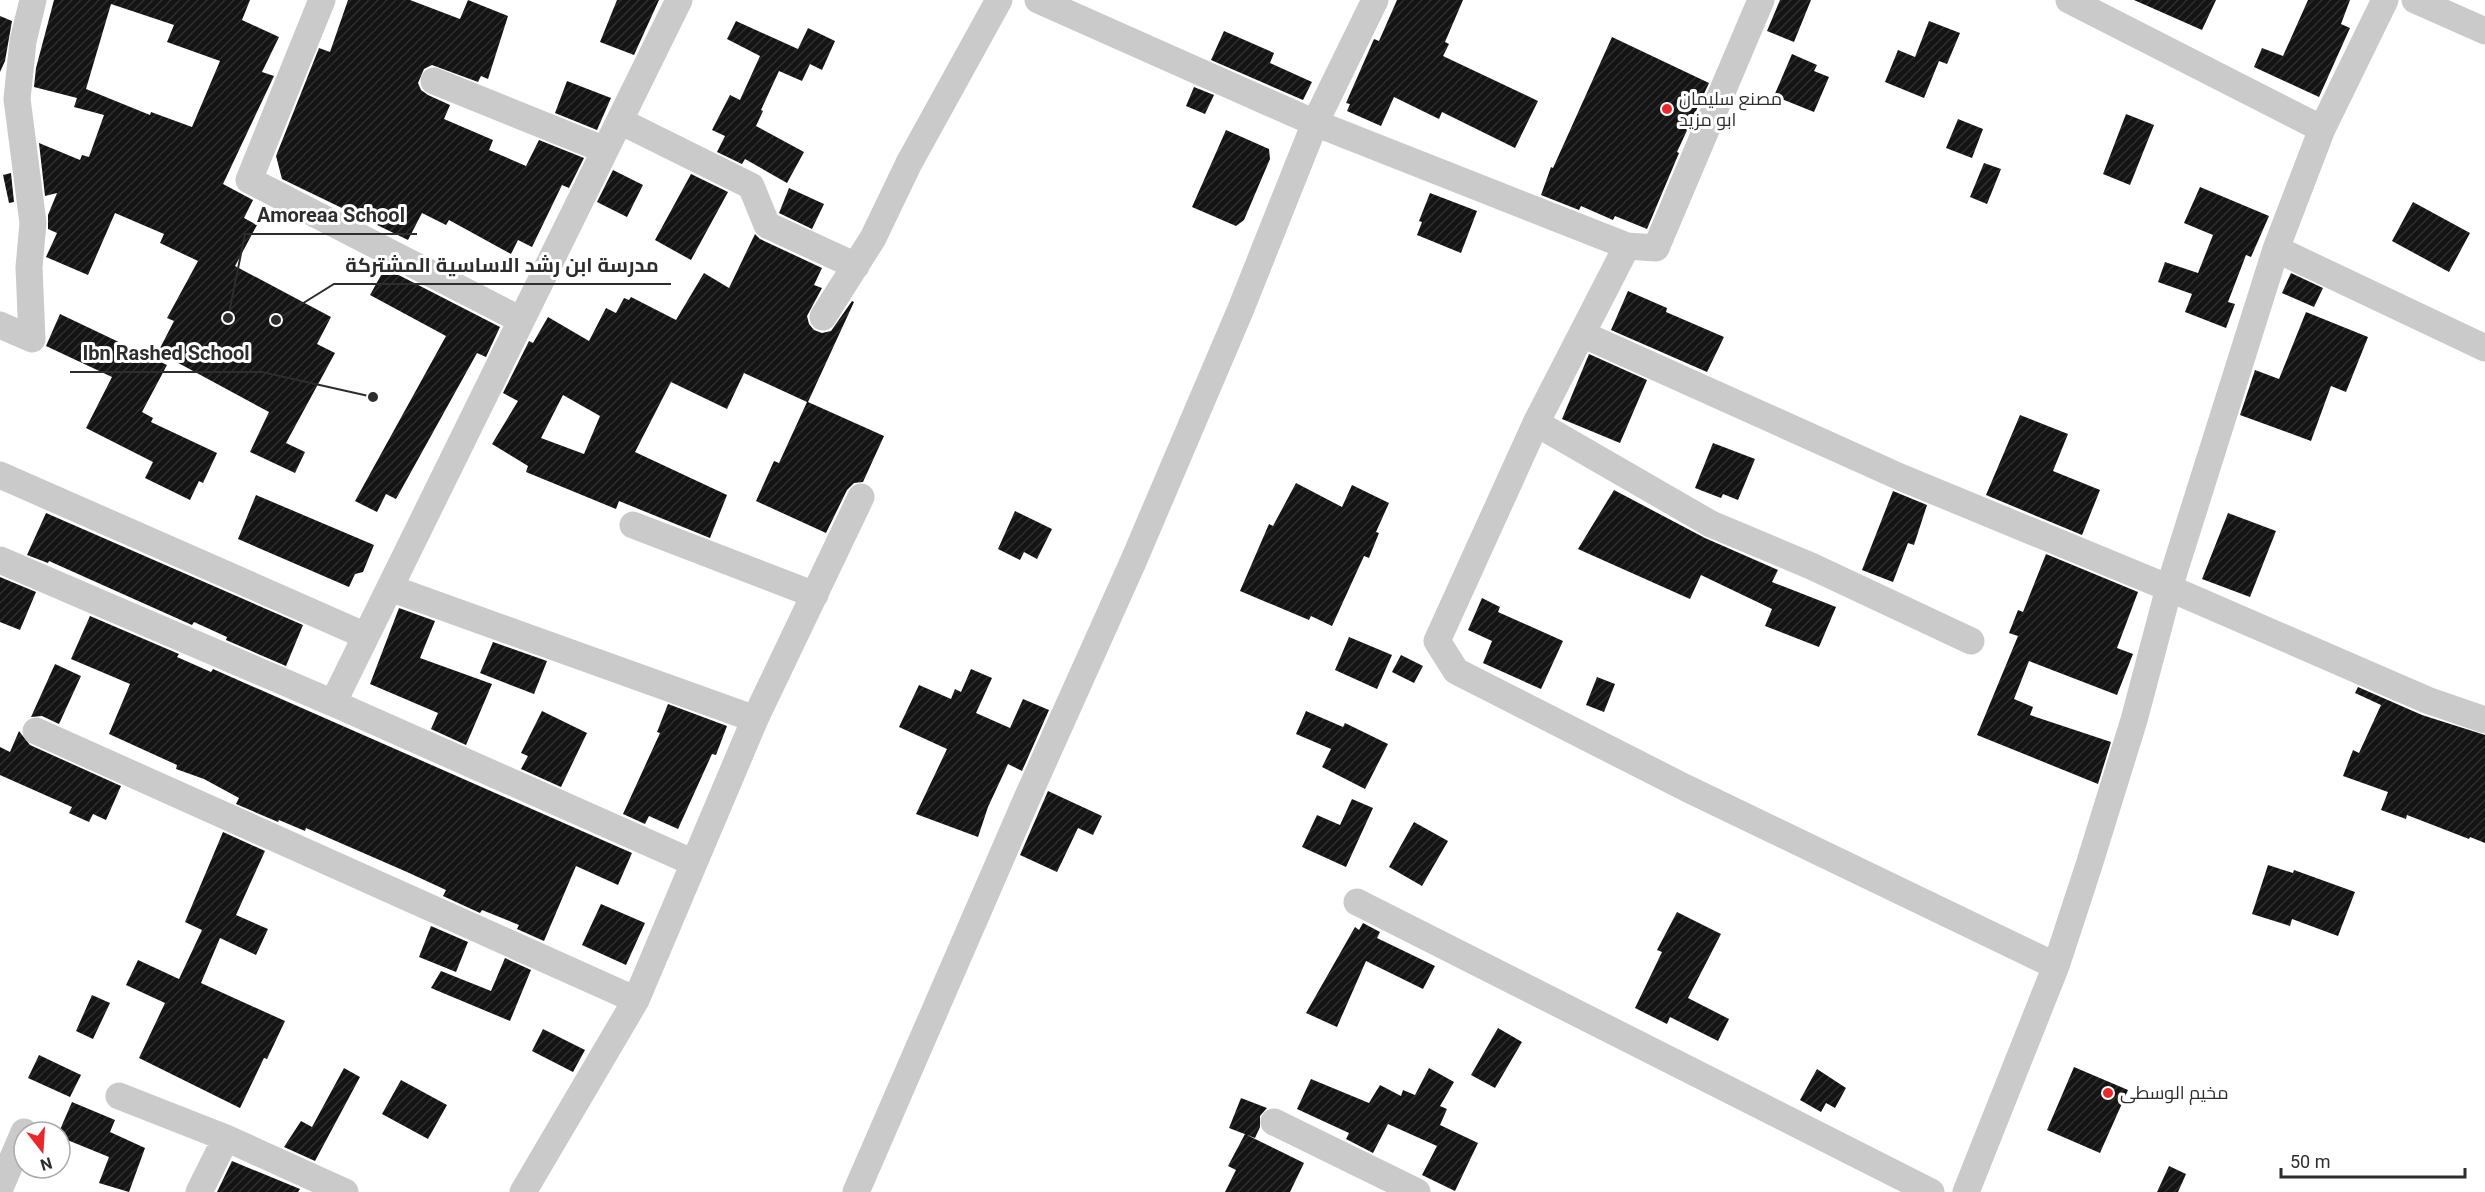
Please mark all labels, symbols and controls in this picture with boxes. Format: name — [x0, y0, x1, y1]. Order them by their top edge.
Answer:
place label: مصنع سليمان ابو مزيد — [1679, 88, 1782, 131]
marker: مصنع سليمان ابو مزيد — [1660, 102, 1674, 116]
callout: Amoreaa School — [245, 196, 417, 234]
text: Amoreaa School — [257, 203, 405, 227]
callout: مدرسة ابن رشد الاساسية المشتركة — [334, 246, 671, 284]
text: مدرسة ابن رشد الاساسية المشتركة — [345, 253, 659, 277]
callout: Ibn Rashed School — [70, 334, 262, 372]
text: Ibn Rashed School — [82, 341, 250, 365]
place label: مخيم الوسطى — [2120, 1082, 2229, 1105]
marker: مخيم الوسطى — [2101, 1086, 2115, 1100]
north arrow — [12, 1120, 72, 1180]
scale bar — [2281, 1141, 2466, 1179]
text: 50 m — [2290, 1151, 2330, 1172]
text: N — [38, 1153, 54, 1175]

